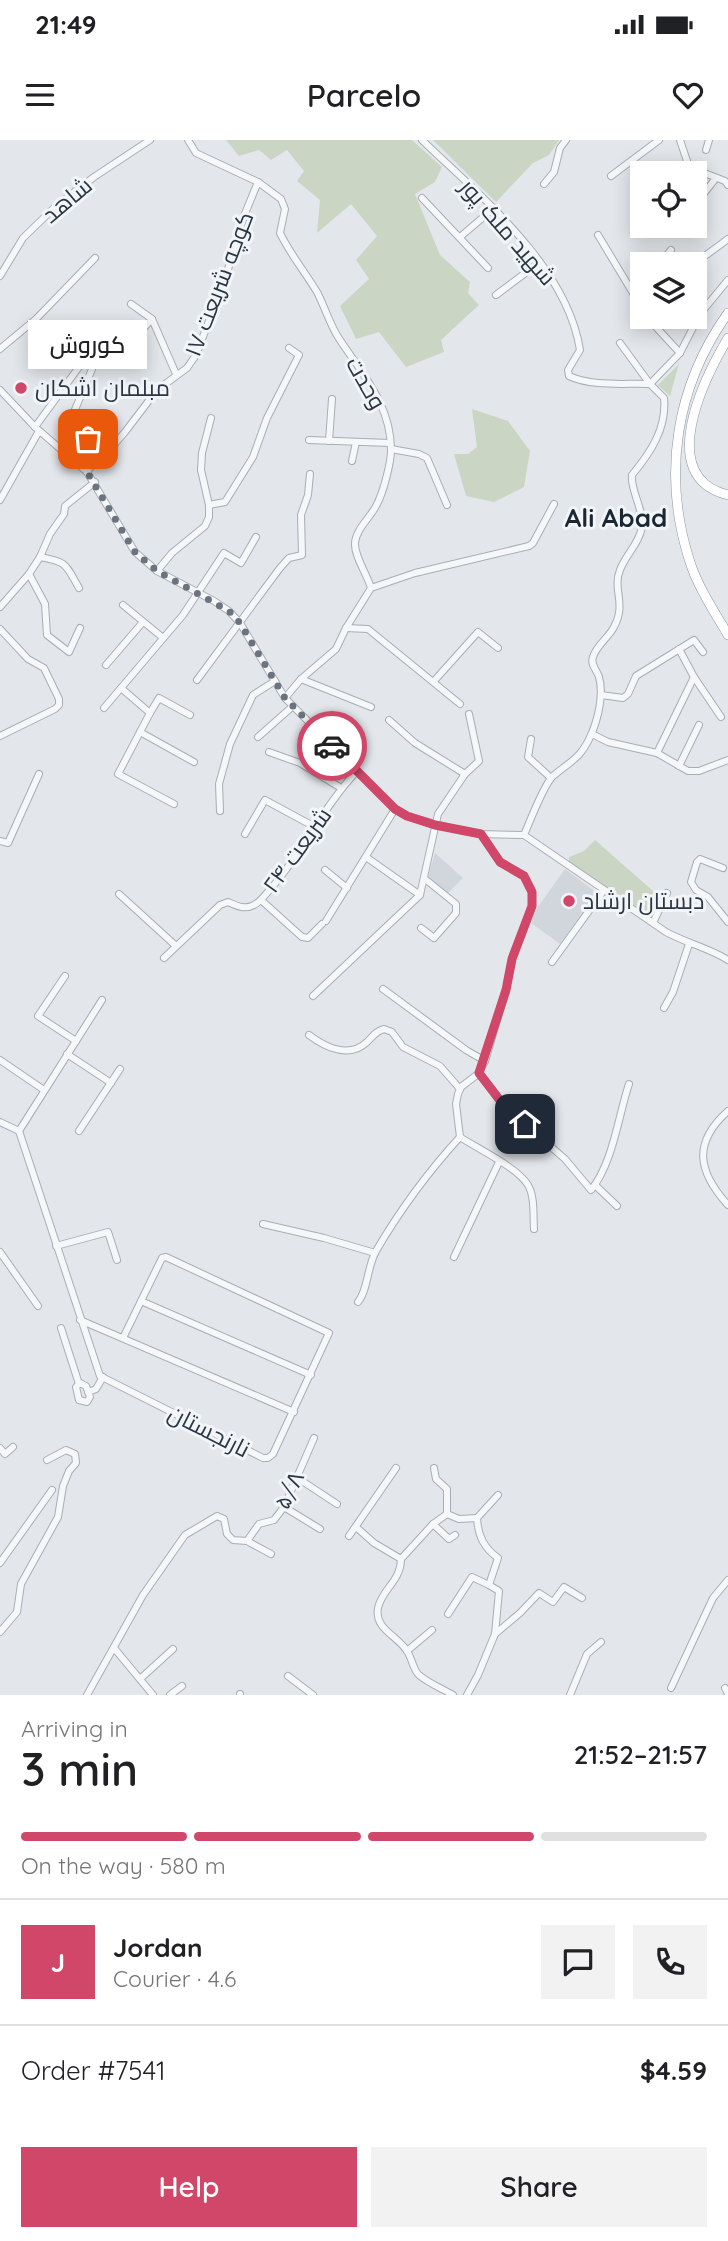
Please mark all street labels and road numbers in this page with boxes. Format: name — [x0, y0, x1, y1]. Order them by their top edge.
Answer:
street label: شاهد — [36, 170, 98, 229]
street label: شهید ملک پور — [452, 171, 563, 292]
street label: کوچه شریعت ۱۷ — [178, 207, 260, 361]
street label: وحدت — [340, 351, 393, 414]
street label: شریعت ۲۴ — [256, 801, 337, 898]
street label: نارنجستان — [164, 1398, 255, 1463]
street label: ۵/۸ — [267, 1466, 310, 1514]

